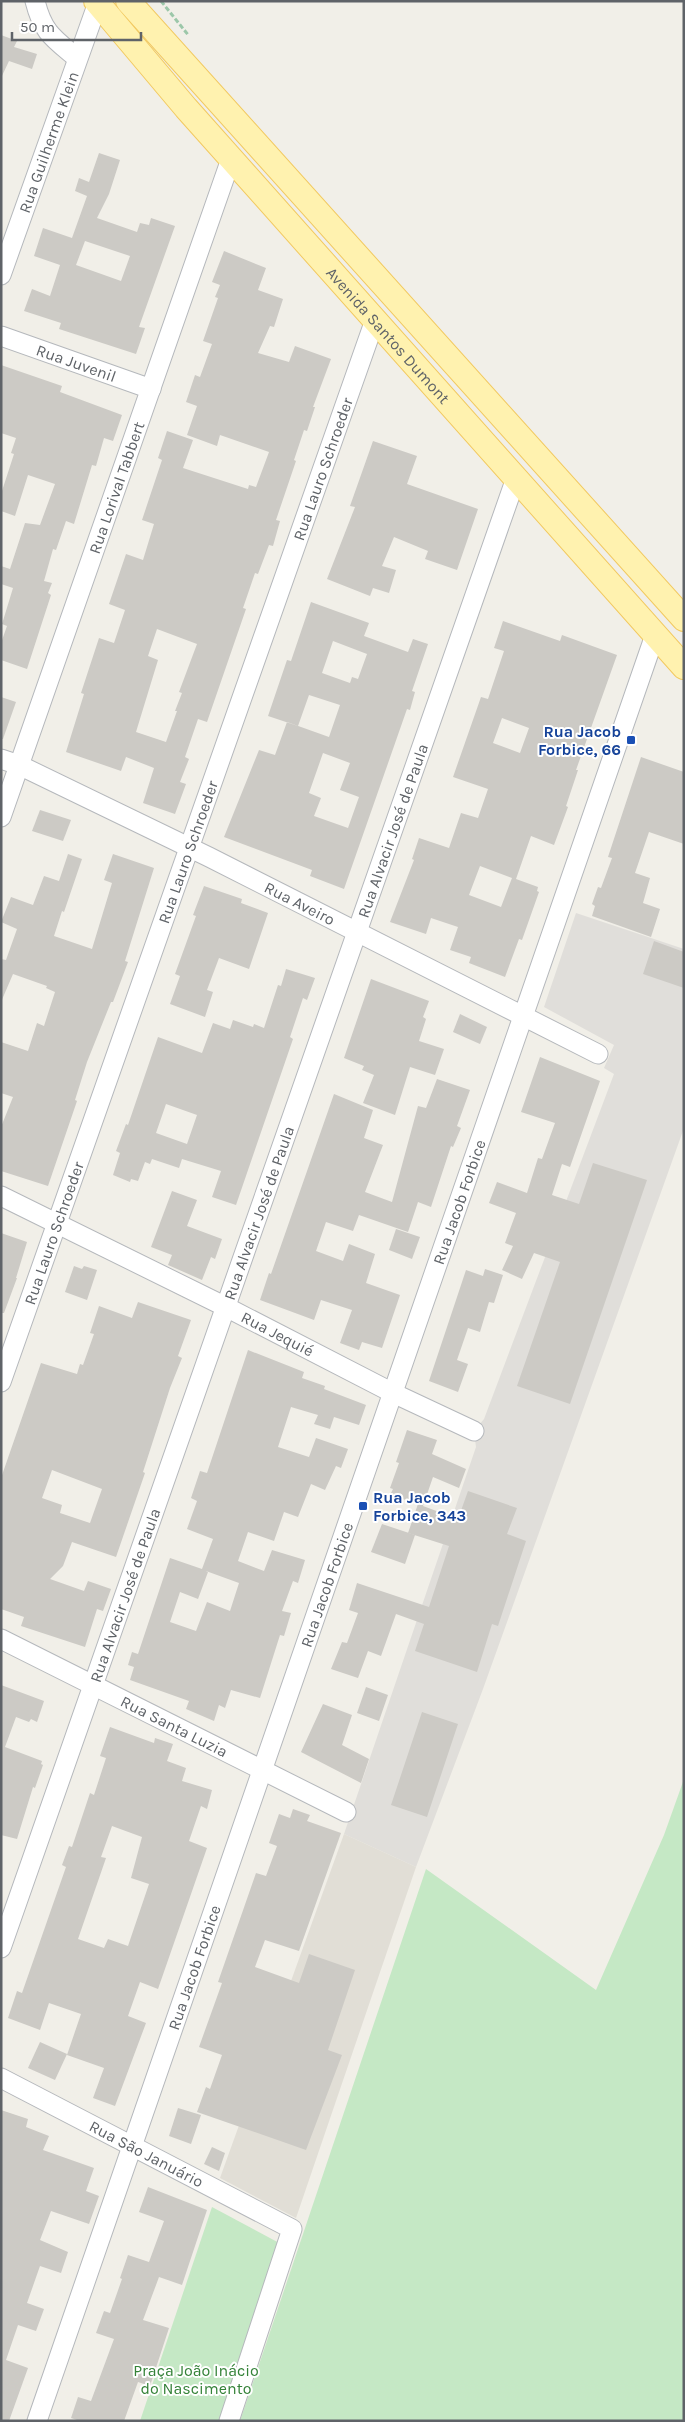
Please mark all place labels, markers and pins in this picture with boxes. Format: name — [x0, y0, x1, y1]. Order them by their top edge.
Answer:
place label: Rua Jacob Forbice, 66 — [538, 722, 621, 759]
marker: Rua Jacob Forbice, 66 — [625, 734, 637, 746]
place label: Rua Jacob Forbice, 343 — [373, 1488, 466, 1525]
marker: Rua Jacob Forbice, 343 — [357, 1500, 369, 1512]

